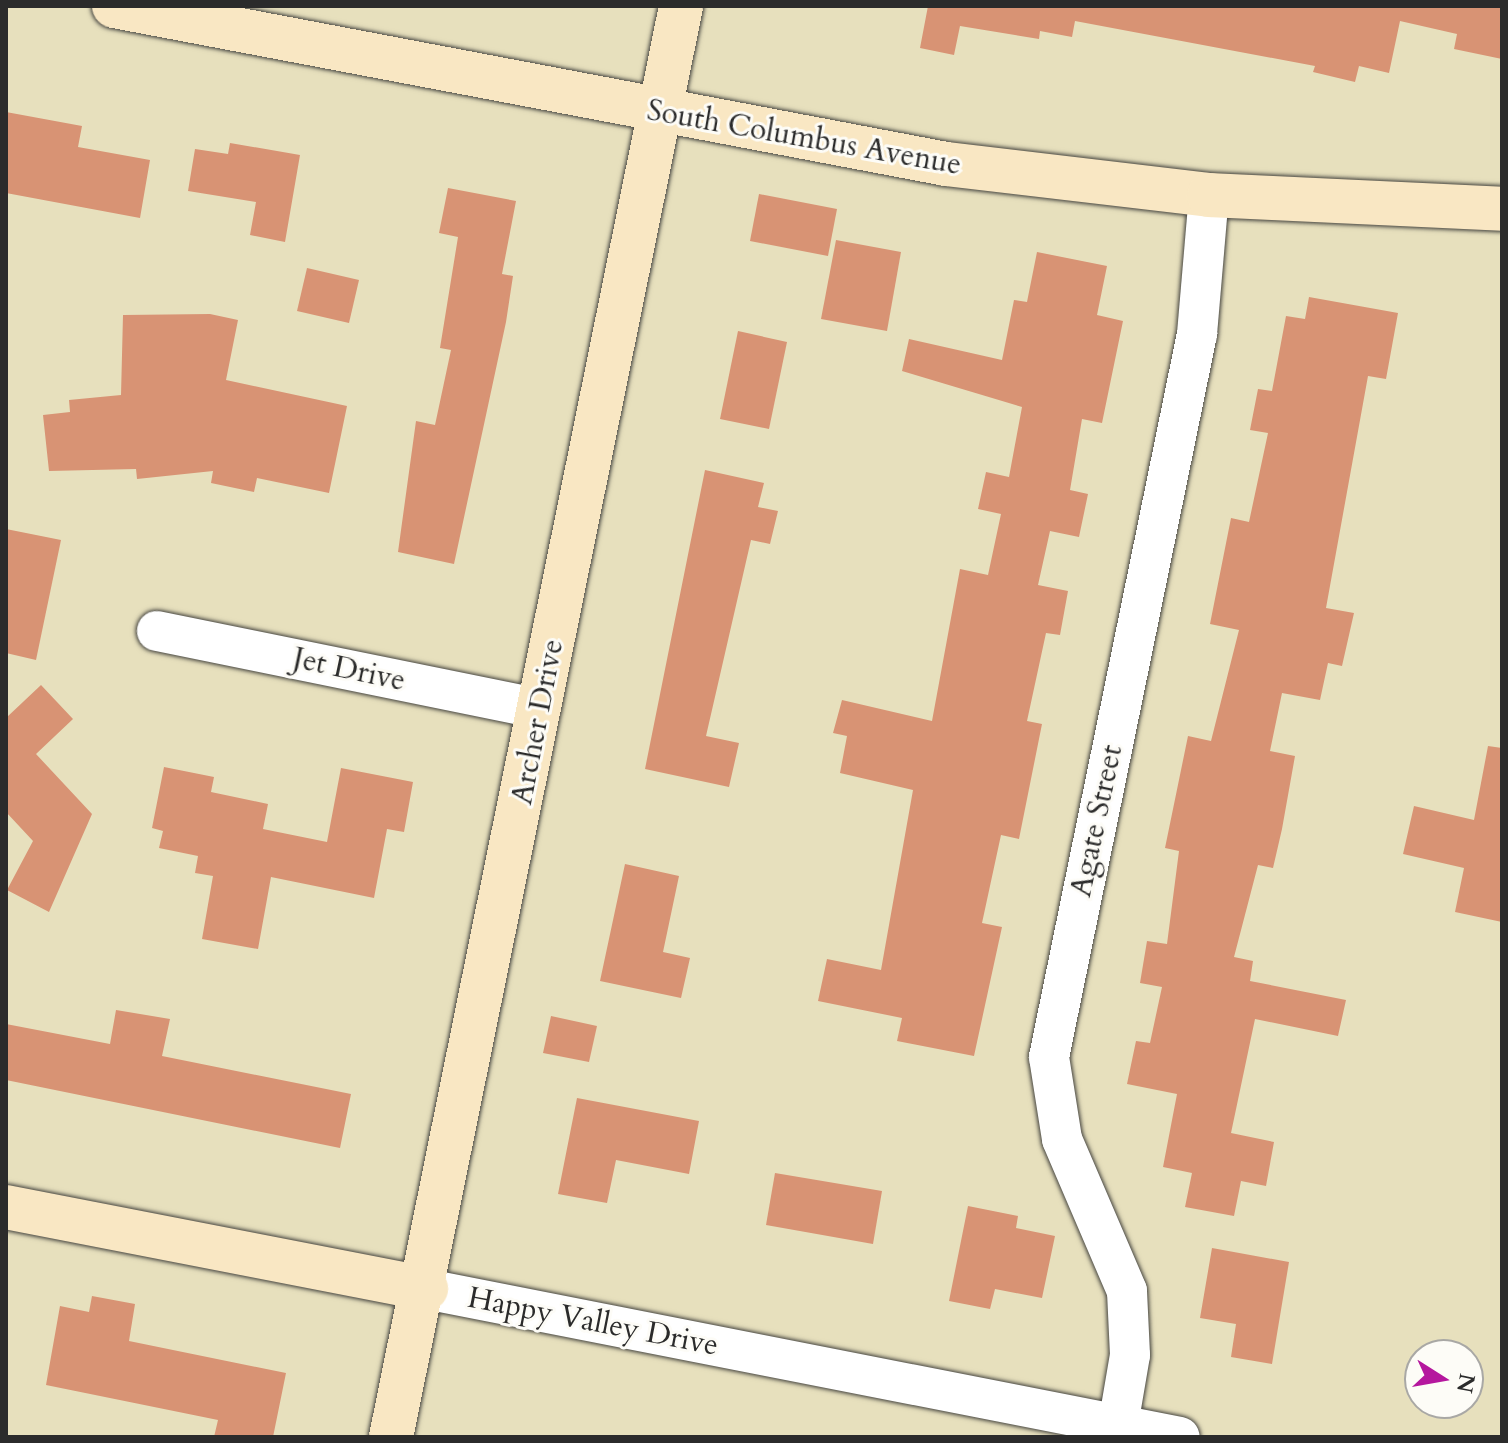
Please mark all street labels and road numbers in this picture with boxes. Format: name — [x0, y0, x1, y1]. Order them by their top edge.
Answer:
street label: South Columbus Avenue — [644, 93, 964, 183]
street label: Archer Drive — [504, 636, 572, 808]
street label: Jet Drive — [290, 641, 408, 699]
street label: Agate Street — [1063, 742, 1131, 900]
street label: Happy Valley Drive — [465, 1280, 721, 1364]

